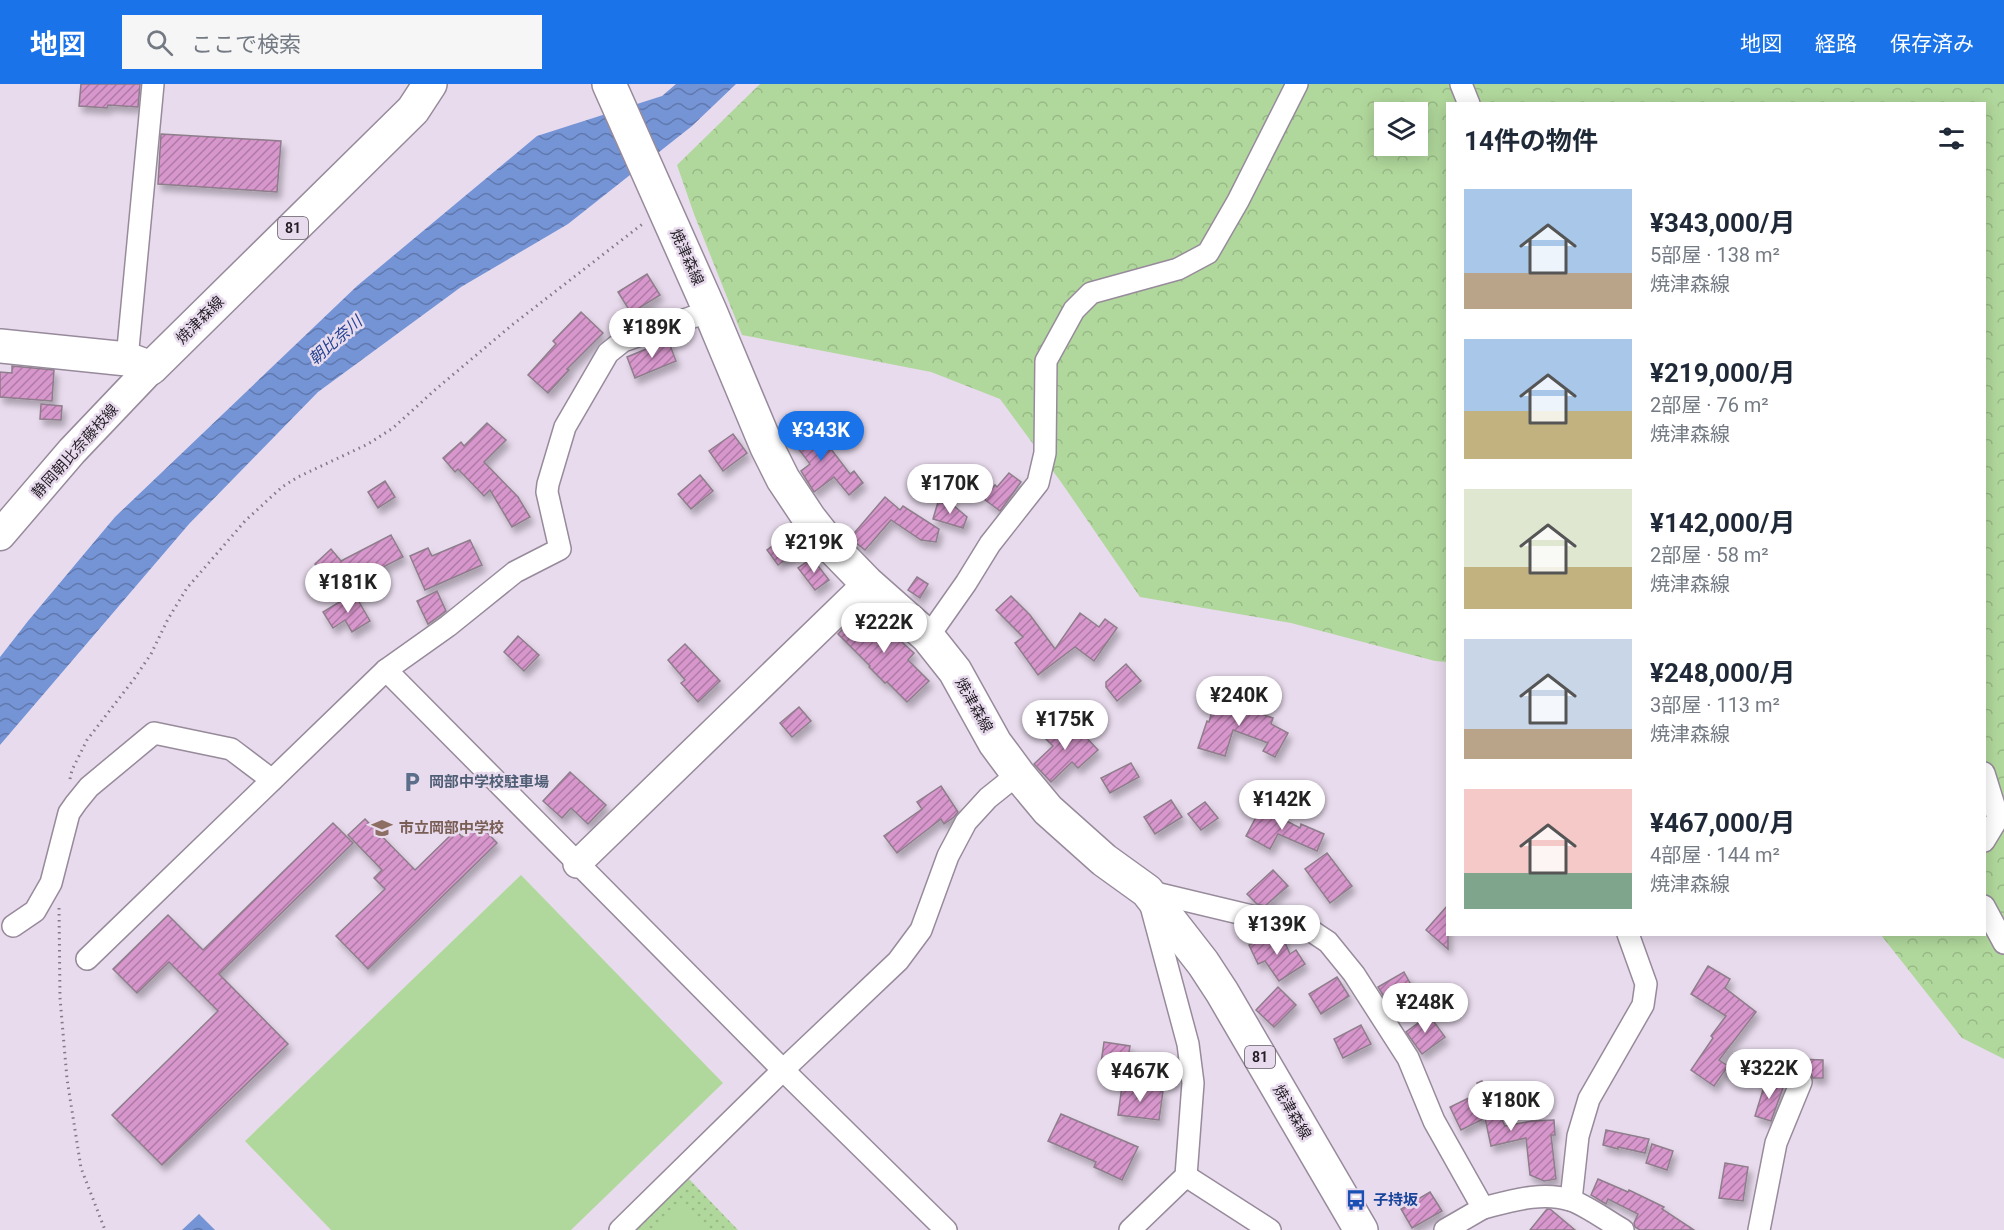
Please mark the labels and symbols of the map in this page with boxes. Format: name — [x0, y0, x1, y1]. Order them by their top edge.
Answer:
road number: 81 — [278, 217, 308, 239]
street label: 焼津森線 — [667, 226, 707, 288]
street label: 焼津森線 — [172, 292, 228, 348]
pin: ¥189K — [610, 308, 694, 359]
water label: 朝比奈川 — [305, 311, 367, 369]
street label: 静岡朝比奈藤枝線 — [28, 400, 122, 502]
pin: ¥343K — [779, 411, 863, 462]
pin: ¥170K — [908, 464, 992, 515]
pin: ¥219K — [772, 523, 856, 574]
pin: ¥181K — [306, 563, 390, 614]
pin: ¥222K — [842, 603, 926, 654]
street label: 焼津森線 — [952, 674, 996, 736]
pin: ¥240K — [1197, 676, 1281, 727]
pin: ¥175K — [1023, 700, 1107, 751]
parking icon: 岡部中学校駐車場 — [400, 770, 424, 794]
place label: 岡部中学校駐車場 — [429, 773, 549, 791]
pin: ¥142K — [1240, 780, 1324, 831]
school or university icon: 市立岡部中学校 — [370, 816, 394, 840]
place label: 市立岡部中学校 — [399, 819, 504, 837]
pin: ¥139K — [1235, 905, 1319, 956]
pin: ¥248K — [1383, 983, 1467, 1034]
road number: 81 — [1245, 1046, 1275, 1068]
pin: ¥322K — [1727, 1049, 1811, 1100]
pin: ¥467K — [1098, 1052, 1182, 1103]
pin: ¥180K — [1469, 1081, 1553, 1132]
street label: 焼津森線 — [1269, 1082, 1315, 1142]
bus stop icon: 子持坂 — [1344, 1188, 1368, 1212]
place label: 子持坂 — [1373, 1191, 1418, 1209]

